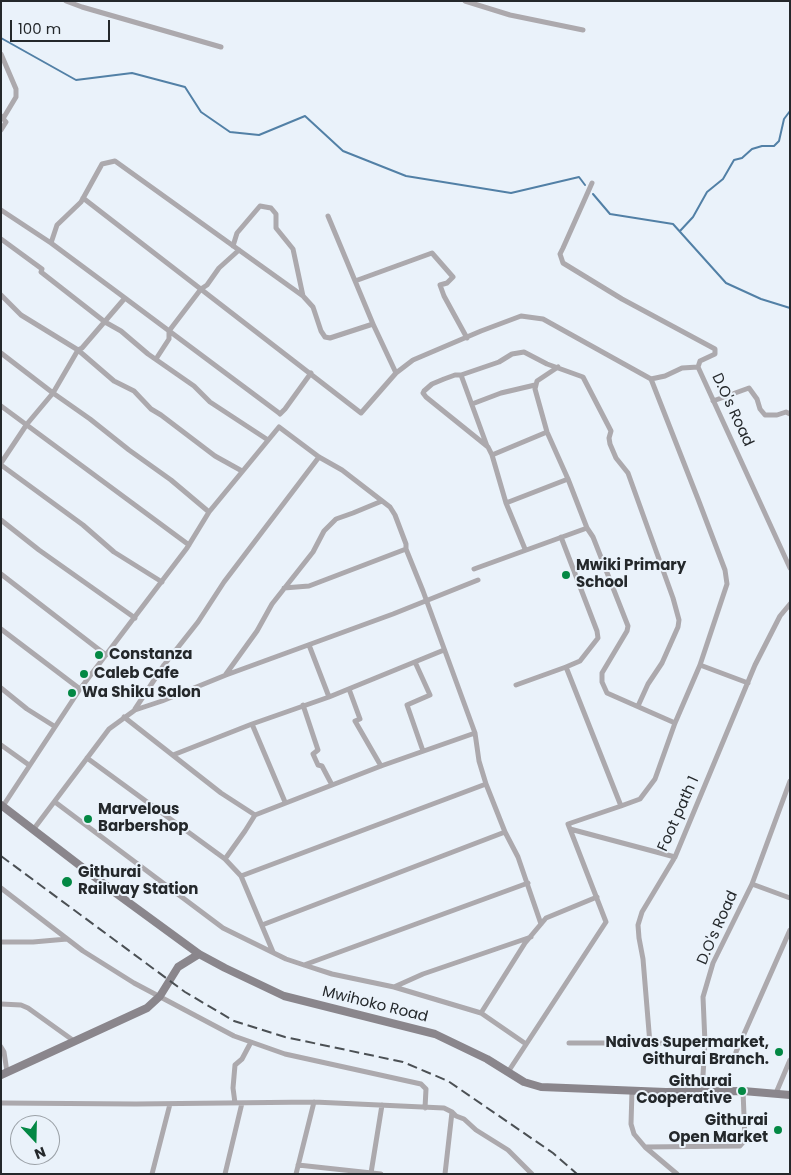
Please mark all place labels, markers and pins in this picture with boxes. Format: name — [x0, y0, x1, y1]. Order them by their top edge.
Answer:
place label: Mwiki Primary School — [576, 557, 686, 592]
marker: Mwiki Primary School — [560, 569, 572, 581]
place label: Constanza — [109, 646, 192, 664]
marker: Constanza — [93, 649, 105, 661]
place label: Caleb Cafe — [94, 665, 179, 683]
marker: Caleb Cafe — [78, 668, 90, 680]
place label: Wa Shiku Salon — [82, 684, 201, 702]
marker: Wa Shiku Salon — [66, 687, 78, 699]
place label: Marvelous Barbershop — [98, 801, 189, 836]
marker: Marvelous Barbershop — [82, 813, 94, 825]
place label: Githurai Railway Station — [78, 864, 198, 899]
marker: Githurai Railway Station — [60, 875, 74, 889]
place label: Naivas Supermarket, Githurai Branch. — [605, 1034, 769, 1069]
marker: Naivas Supermarket, Githurai Branch. — [773, 1046, 785, 1058]
place label: Githurai Cooperative — [636, 1073, 732, 1108]
marker: Githurai Cooperative — [736, 1085, 748, 1097]
place label: Githurai Open Market — [669, 1112, 768, 1147]
marker: Githurai Open Market — [772, 1124, 784, 1136]

